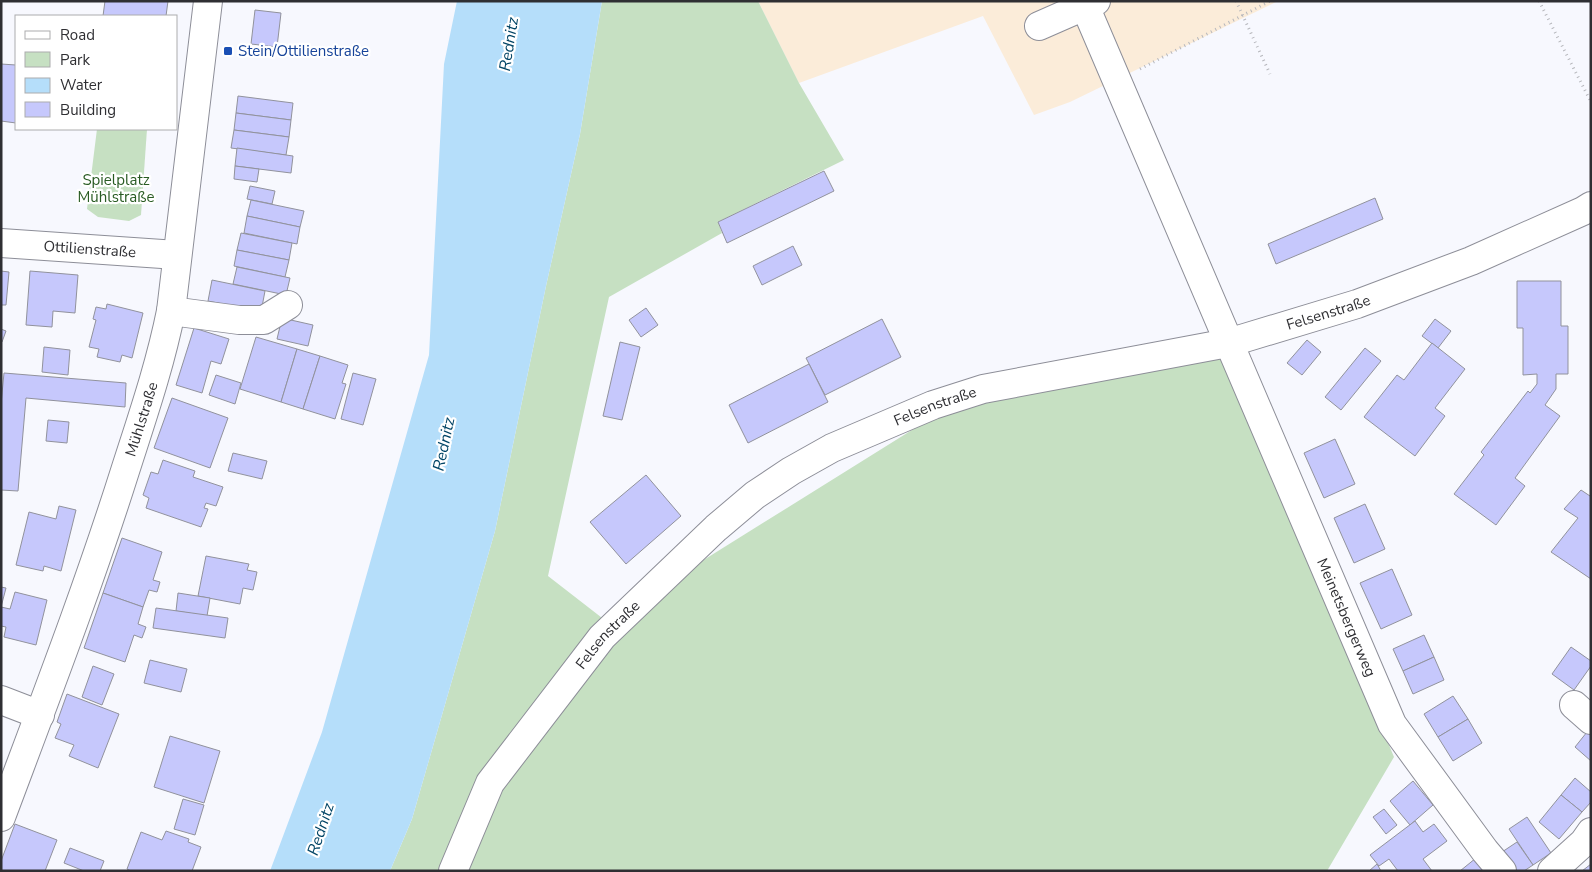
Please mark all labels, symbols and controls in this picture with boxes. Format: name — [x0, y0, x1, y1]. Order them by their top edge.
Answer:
legend — [15, 15, 178, 130]
water label: Rednitz — [494, 15, 524, 73]
text: Road — [60, 25, 95, 45]
place label: Stein/Ottilienstraße — [238, 41, 369, 61]
marker: Stein/Ottilienstraße — [222, 45, 234, 57]
text: Park — [60, 50, 90, 70]
text: Water — [60, 75, 103, 95]
text: Building — [60, 100, 116, 120]
park label: Spielplatz Mühlstraße — [78, 170, 155, 207]
street label: Ottilienstraße — [43, 236, 137, 262]
street label: Felsenstraße — [1284, 290, 1373, 335]
street label: Mühlstraße — [120, 380, 163, 459]
street label: Felsenstraße — [891, 382, 979, 431]
water label: Rednitz — [428, 415, 460, 473]
street label: Meinetsbergerweg — [1312, 555, 1381, 680]
street label: Felsenstraße — [571, 596, 644, 673]
water label: Rednitz — [302, 800, 340, 858]

